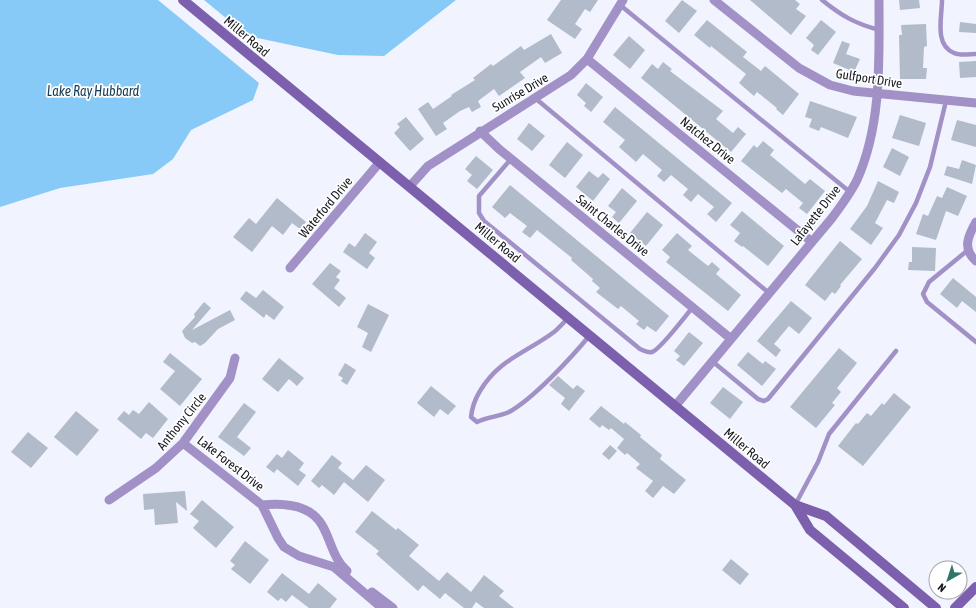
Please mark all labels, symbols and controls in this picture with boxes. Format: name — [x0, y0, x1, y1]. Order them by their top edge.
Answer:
street label: Miller Road — [221, 13, 272, 60]
street label: Gulfport Drive — [835, 66, 903, 91]
street label: Sunrise Drive — [490, 70, 551, 115]
water label: Lake Ray Hubbard — [47, 83, 140, 99]
street label: Natchez Drive — [677, 114, 738, 167]
street label: Waterford Drive — [296, 174, 355, 241]
street label: Lafayette Drive — [787, 182, 844, 248]
street label: Saint Charles Drive — [573, 191, 652, 259]
street label: Miller Road — [472, 219, 523, 266]
street label: Anthony Circle — [154, 390, 209, 453]
street label: Miller Road — [721, 425, 772, 472]
street label: Lake Forest Drive — [194, 433, 267, 494]
north arrow — [928, 560, 968, 600]
text: N — [935, 581, 948, 594]

